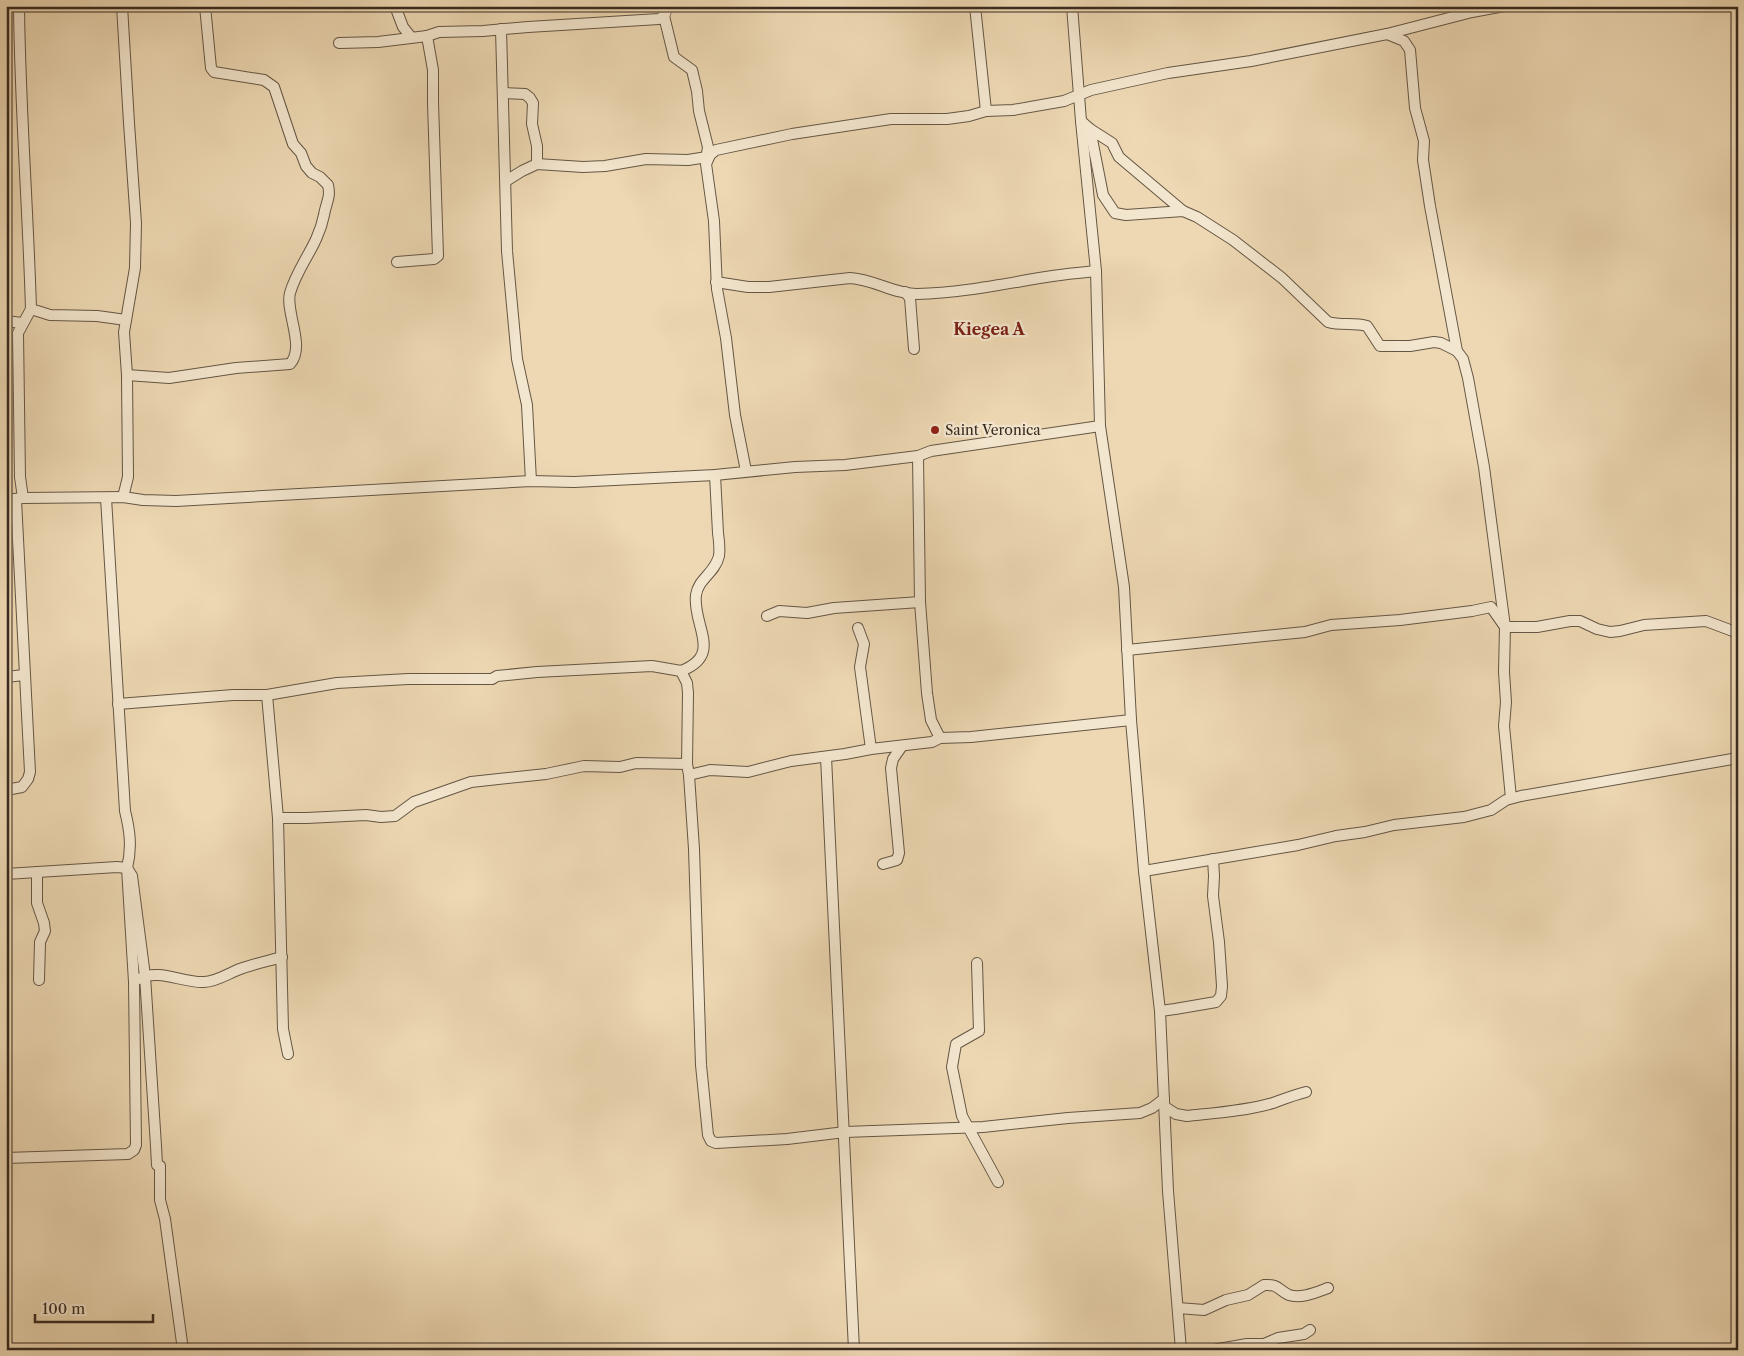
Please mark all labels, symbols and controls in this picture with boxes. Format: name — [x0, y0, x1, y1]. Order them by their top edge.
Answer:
district label: Kiegea A — [953, 319, 1025, 339]
place label: Saint Veronica — [945, 421, 1041, 439]
marker: Saint Veronica — [929, 424, 941, 436]
scale bar — [35, 1291, 152, 1323]
text: 100 m — [42, 1299, 85, 1318]

